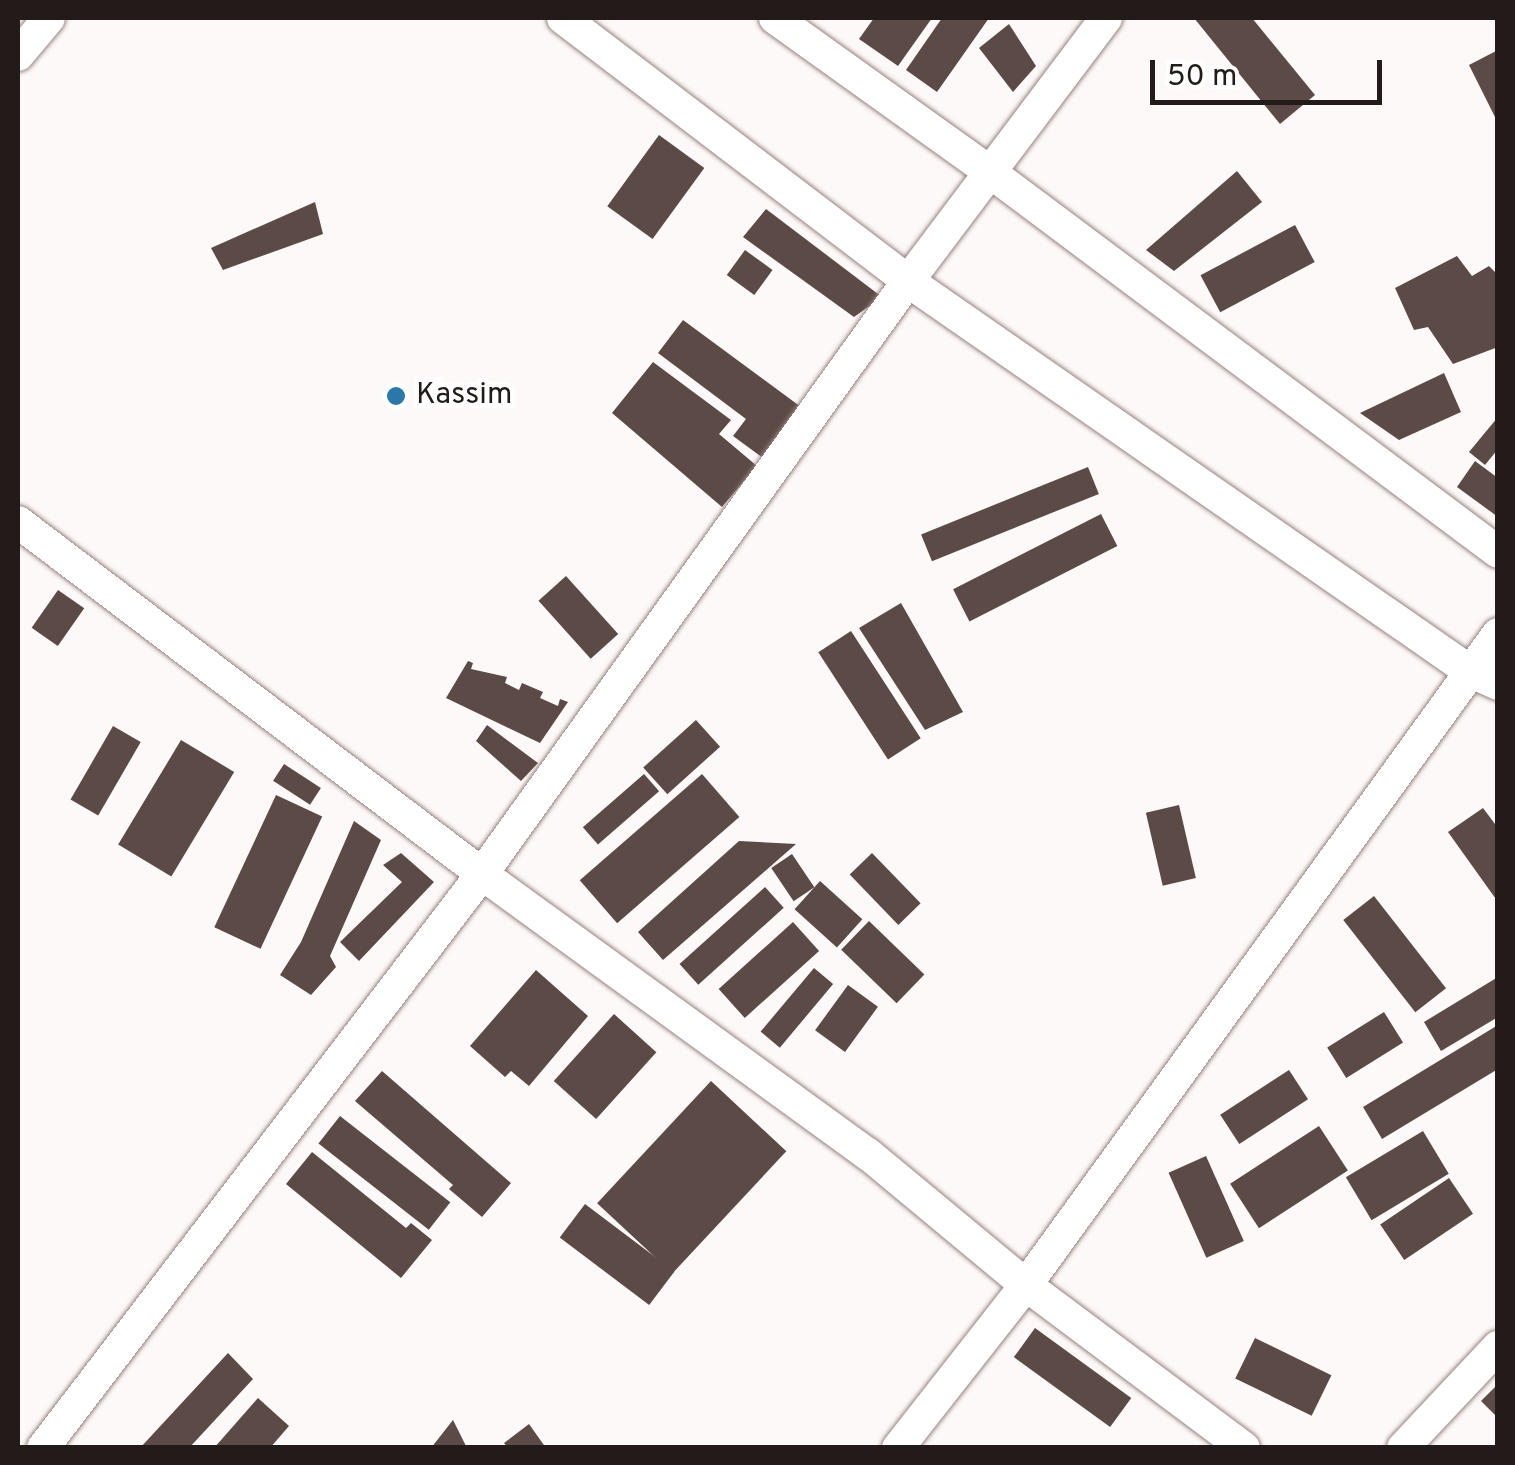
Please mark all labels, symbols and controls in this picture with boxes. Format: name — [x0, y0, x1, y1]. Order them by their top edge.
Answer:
scale bar — [1155, 40, 1388, 102]
text: 50 m — [1167, 59, 1237, 96]
place label: Kassim — [416, 378, 512, 414]
marker: Kassim — [385, 385, 407, 407]

